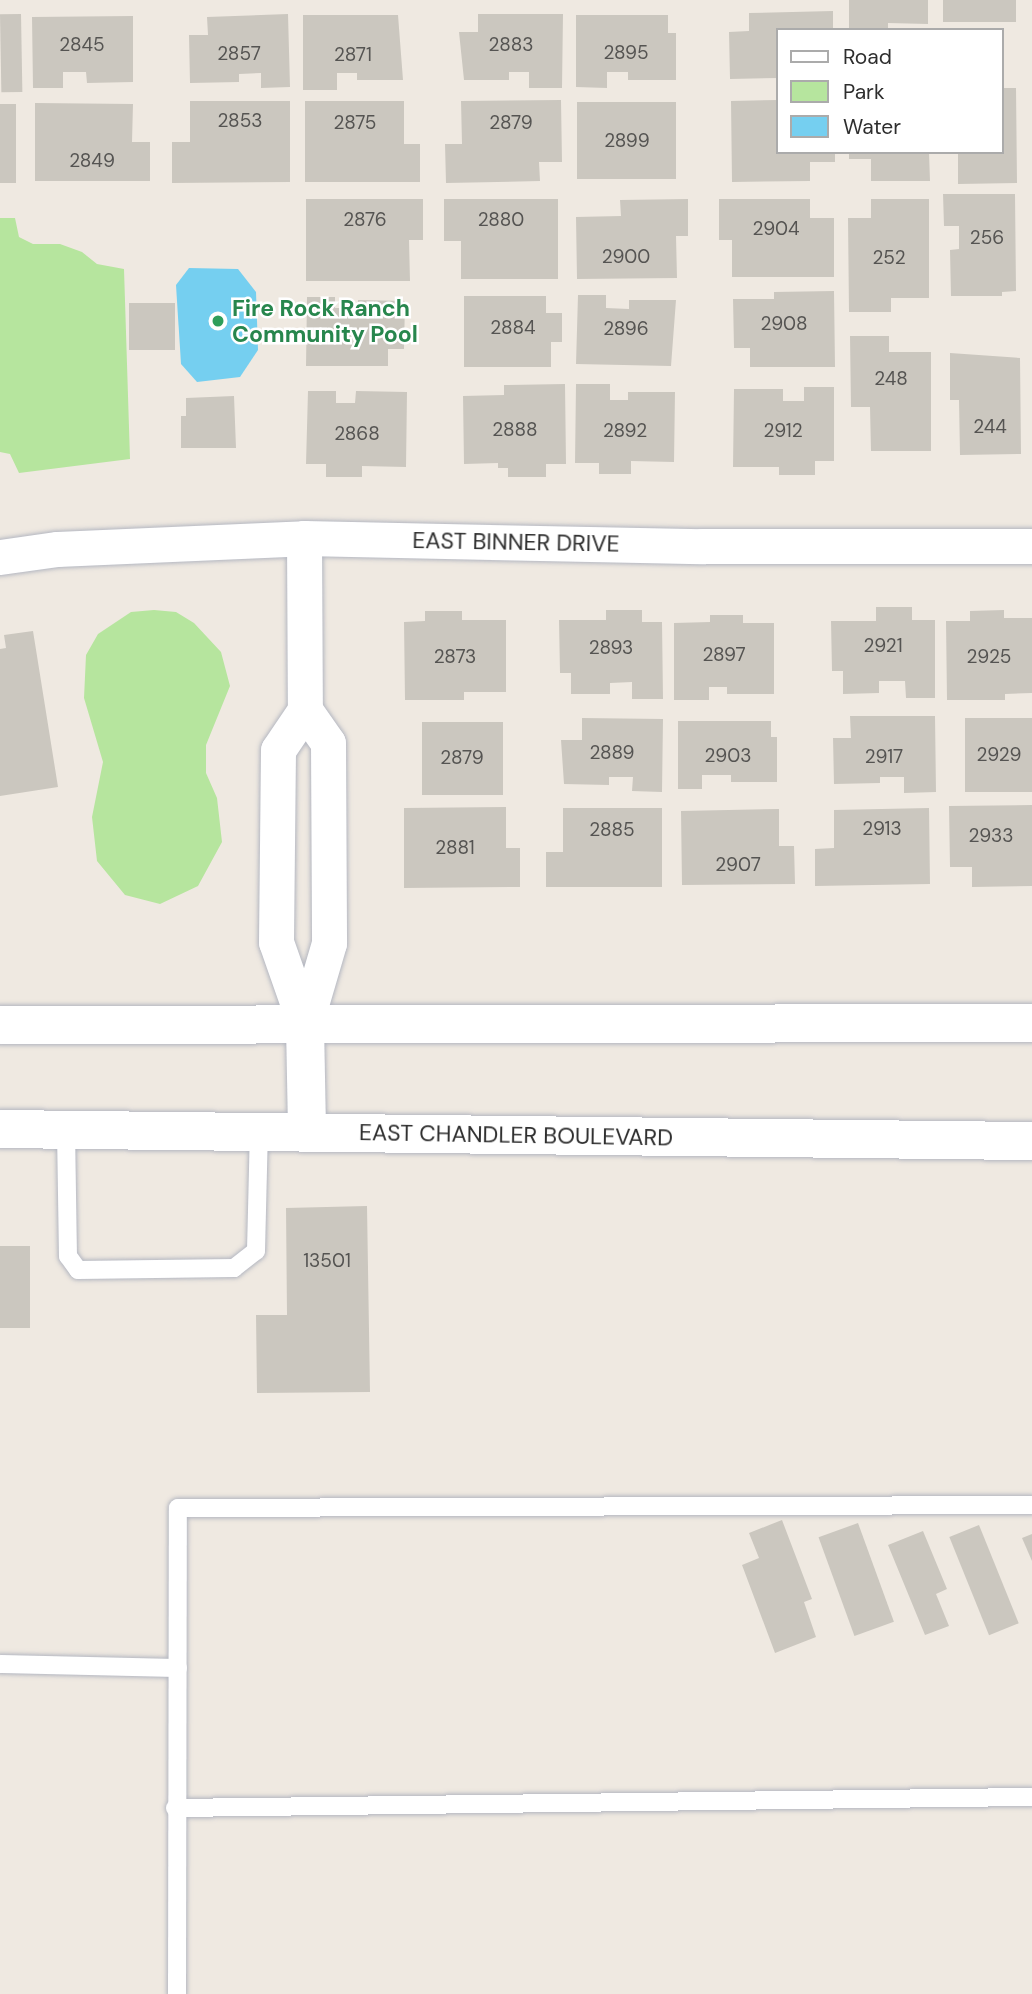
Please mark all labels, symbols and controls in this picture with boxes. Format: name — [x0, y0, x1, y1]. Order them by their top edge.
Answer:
legend — [776, 28, 1004, 154]
house number: 2845 — [59, 34, 105, 56]
house number: 2883 — [489, 34, 533, 56]
house number: 2895 — [603, 42, 649, 64]
house number: 2857 — [217, 43, 261, 65]
text: Road — [843, 43, 892, 71]
house number: 2871 — [334, 44, 372, 66]
text: Park — [843, 78, 884, 106]
house number: 2853 — [218, 110, 262, 132]
house number: 2875 — [334, 112, 376, 134]
house number: 2879 — [489, 112, 533, 134]
text: Water — [843, 113, 901, 141]
house number: 2899 — [604, 130, 650, 152]
house number: 2849 — [69, 150, 115, 172]
house number: 2876 — [343, 209, 387, 231]
house number: 2880 — [478, 209, 524, 231]
house number: 2904 — [752, 218, 800, 240]
house number: 256 — [970, 227, 1004, 249]
house number: 2900 — [602, 246, 650, 268]
house number: 252 — [872, 247, 906, 269]
place label: Fire Rock Ranch Community Pool — [232, 294, 418, 348]
marker: Fire Rock Ranch Community Pool — [210, 313, 226, 329]
house number: 2908 — [760, 313, 808, 335]
house number: 2884 — [490, 317, 536, 339]
house number: 2896 — [603, 318, 649, 340]
house number: 248 — [874, 368, 908, 390]
house number: 244 — [973, 416, 1007, 438]
house number: 2888 — [492, 419, 538, 441]
house number: 2892 — [603, 420, 647, 442]
house number: 2912 — [763, 420, 803, 442]
house number: 2868 — [334, 423, 380, 445]
street label: EAST BINNER DRIVE — [412, 526, 620, 558]
house number: 2921 — [863, 635, 903, 657]
house number: 2893 — [589, 637, 633, 659]
house number: 2897 — [702, 644, 746, 666]
house number: 2873 — [434, 646, 476, 668]
house number: 2925 — [967, 646, 1011, 668]
house number: 2889 — [589, 742, 635, 764]
house number: 2929 — [976, 744, 1022, 766]
house number: 2903 — [705, 745, 751, 767]
house number: 2917 — [865, 746, 903, 768]
house number: 2879 — [440, 747, 484, 769]
house number: 2913 — [862, 818, 902, 840]
house number: 2885 — [589, 819, 635, 841]
house number: 2933 — [969, 825, 1013, 847]
house number: 2881 — [435, 837, 475, 859]
house number: 2907 — [715, 854, 761, 876]
street label: EAST CHANDLER BOULEVARD — [359, 1118, 673, 1152]
house number: 13501 — [303, 1250, 351, 1272]

